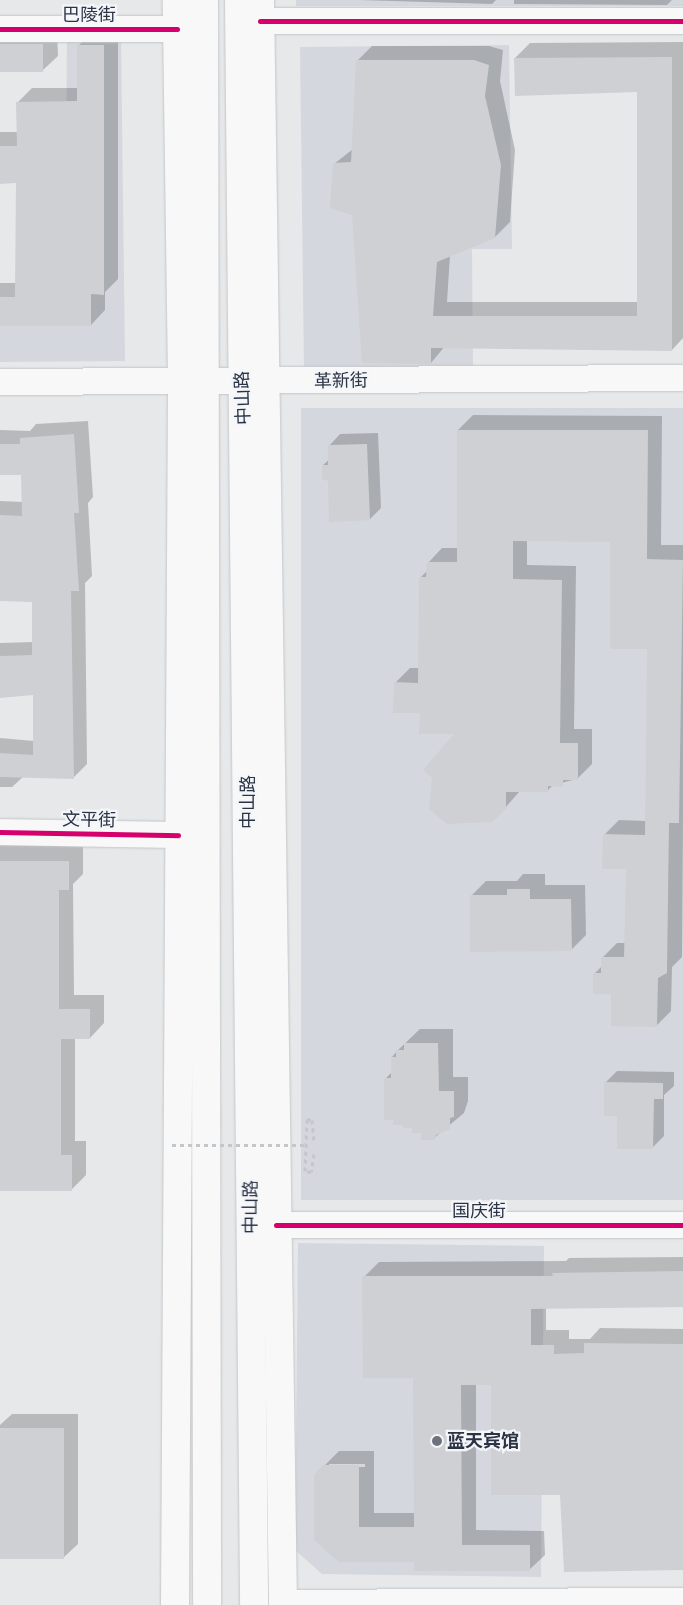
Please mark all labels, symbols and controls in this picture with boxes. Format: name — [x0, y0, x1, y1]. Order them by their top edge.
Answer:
street label: 巴陵街 — [62, 4, 116, 26]
street label: 革新街 — [314, 370, 368, 392]
street label: 中山路 — [231, 371, 255, 425]
street label: 中山路 — [237, 775, 259, 829]
street label: 文平街 — [62, 809, 116, 831]
street label: 中山路 — [240, 1180, 262, 1234]
street label: 国庆街 — [452, 1200, 506, 1222]
place label: 蓝天宾馆 — [447, 1430, 519, 1452]
marker: 蓝天宾馆 — [431, 1435, 443, 1447]

